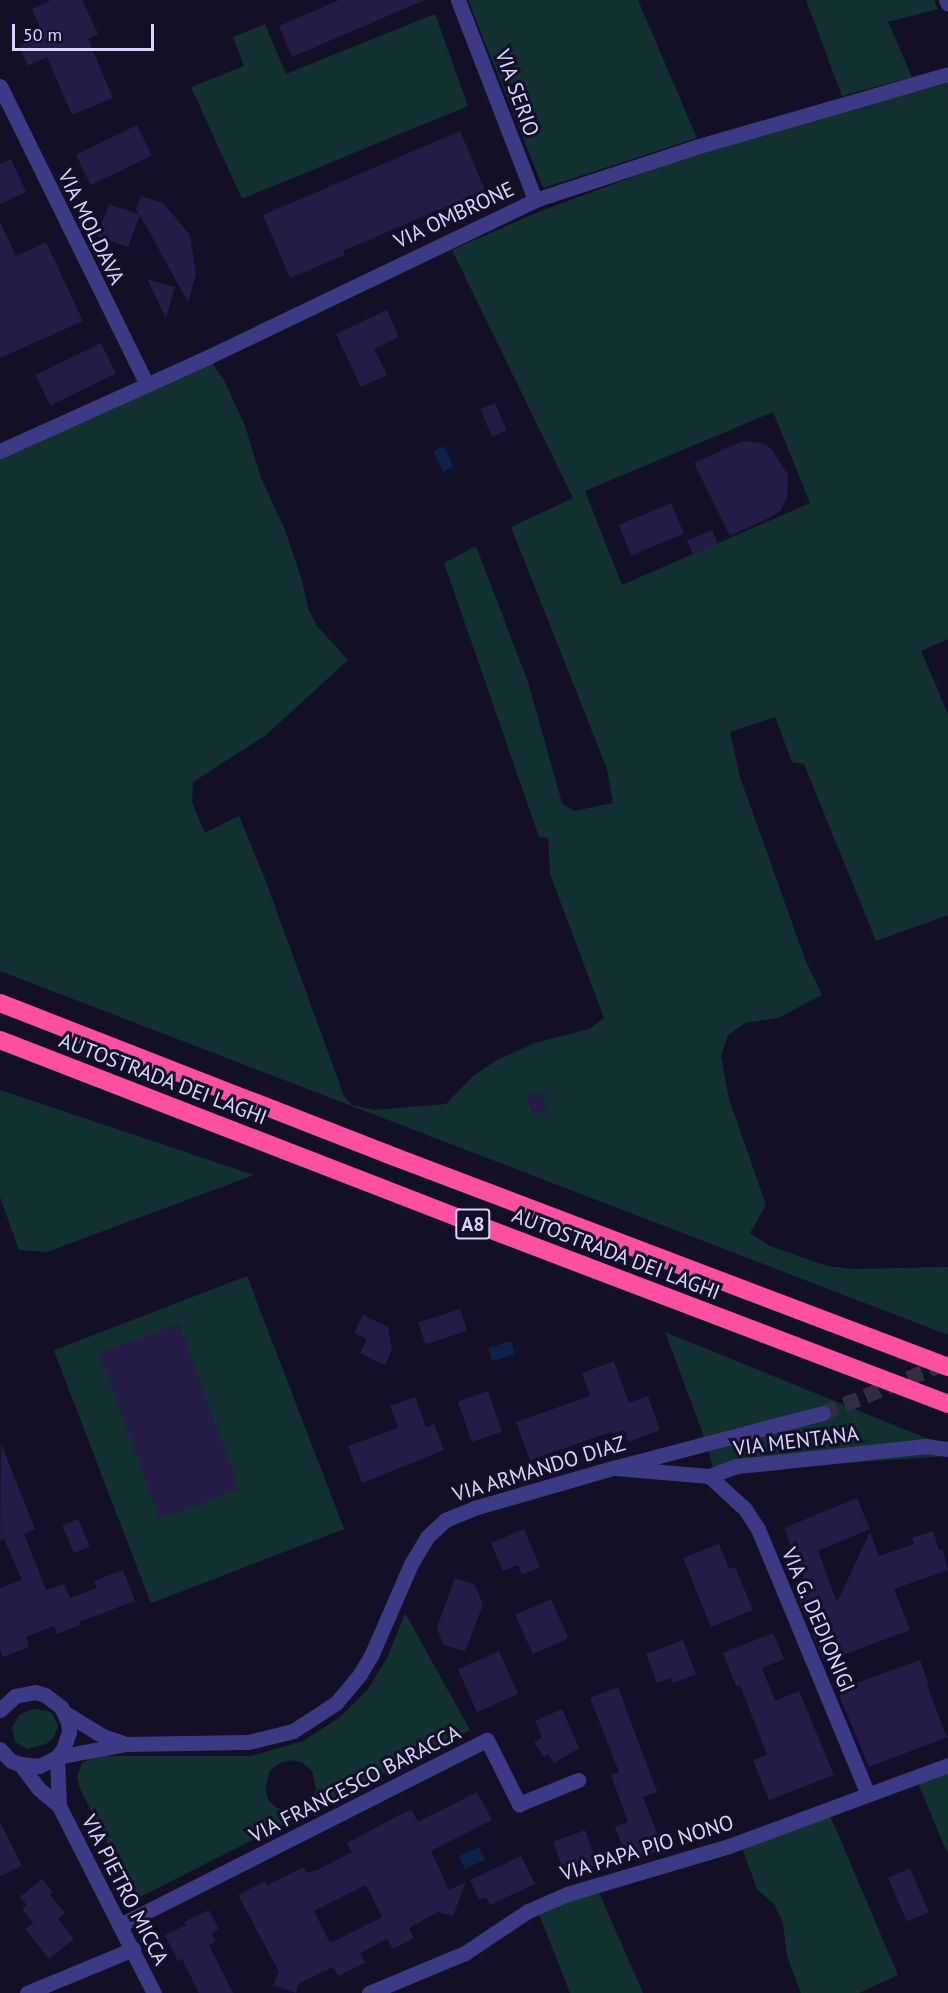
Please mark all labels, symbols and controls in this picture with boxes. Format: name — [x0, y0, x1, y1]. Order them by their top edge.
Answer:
scale bar — [15, 12, 158, 50]
text: 50 m — [23, 23, 62, 46]
street label: VIA SERIO — [490, 46, 544, 140]
street label: VIA MOLDAVA — [52, 165, 130, 289]
street label: VIA OMBRONE — [390, 176, 518, 254]
street label: AUTOSTRADA DEI LAGHI — [55, 1028, 271, 1130]
street label: AUTOSTRADA DEI LAGHI — [508, 1203, 724, 1305]
road number: A8 — [455, 1207, 491, 1241]
street label: VIA MENTANA — [731, 1421, 861, 1461]
street label: VIA ARMANDO DIAZ — [449, 1431, 629, 1507]
street label: VIA G. DEDIONIGI — [776, 1543, 860, 1697]
street label: VIA FRANCESCO BARACCA — [245, 1720, 465, 1848]
street label: VIA PAPA PIO NONO — [556, 1809, 738, 1887]
street label: VIA PIETRO MICCA — [76, 1810, 174, 1970]

